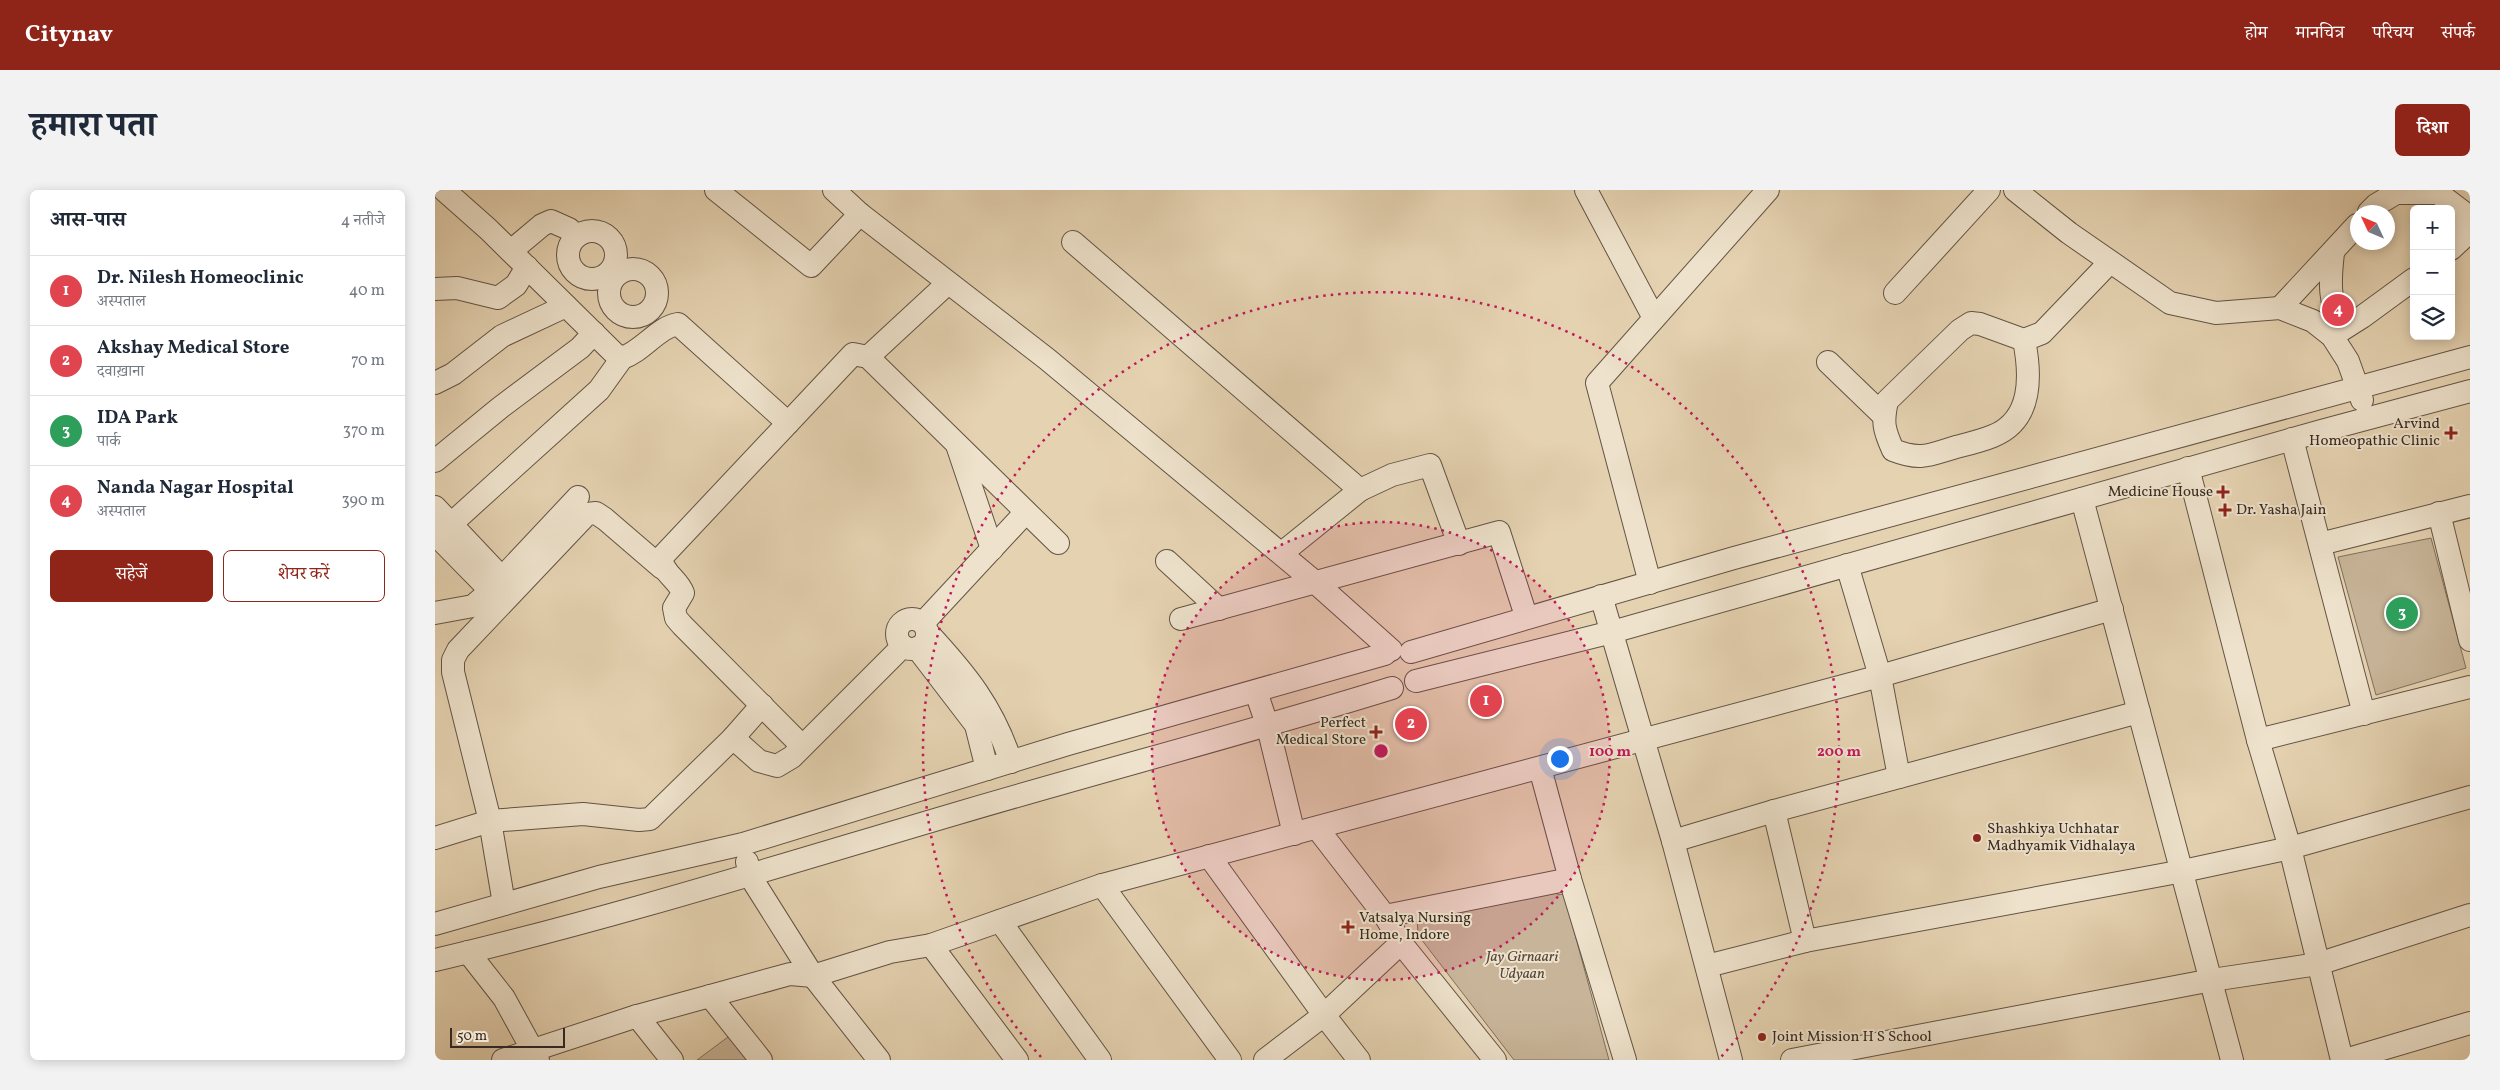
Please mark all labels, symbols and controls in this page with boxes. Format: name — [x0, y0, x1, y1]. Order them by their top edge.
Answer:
text: Citynav — [25, 18, 113, 52]
text: होम — [2245, 21, 2268, 46]
text: मानचित्र — [2296, 21, 2344, 46]
text: परिचय — [2372, 21, 2413, 46]
text: संपर्क — [2441, 21, 2475, 46]
text: हमारा पता — [30, 103, 156, 151]
button: दिशा — [2395, 104, 2470, 156]
north arrow — [2350, 205, 2395, 250]
map controls — [2410, 205, 2455, 340]
button: + — [2410, 205, 2455, 250]
text: आस-पास — [50, 206, 126, 235]
text: 4 नतीजे — [341, 210, 385, 232]
button: − — [2410, 250, 2455, 295]
text: Dr. Nilesh Homeoclinic — [97, 265, 304, 291]
text: 1 — [63, 280, 69, 302]
text: 40 m — [349, 280, 385, 302]
text: अस्पताल — [97, 291, 146, 313]
pin: 4 — [2322, 291, 2354, 329]
button: layers — [2410, 295, 2455, 340]
text: Akshay Medical Store — [97, 335, 290, 361]
text: 2 — [62, 350, 70, 372]
text: 70 m — [351, 350, 385, 372]
text: दवाख़ाना — [97, 361, 144, 383]
text: IDA Park — [97, 405, 178, 431]
place label: Arvind Homeopathic Clinic — [2309, 414, 2440, 452]
text: 3 — [62, 420, 70, 442]
text: 370 m — [343, 420, 385, 442]
marker: Arvind Homeopathic Clinic — [2444, 426, 2458, 440]
text: पार्क — [97, 431, 121, 453]
text: Nanda Nagar Hospital — [97, 475, 294, 501]
place label: Medicine House — [2108, 482, 2213, 503]
marker: Medicine House — [2217, 486, 2229, 498]
text: 4 — [61, 490, 71, 512]
text: 390 m — [342, 490, 385, 512]
place label: Dr. Yasha Jain — [2236, 500, 2326, 521]
text: अस्पताल — [97, 501, 146, 523]
marker: Dr. Yasha Jain — [2218, 503, 2232, 517]
button: सहेजें — [50, 550, 213, 602]
button: शेयर करें — [223, 550, 385, 602]
pin: 3 — [2386, 594, 2418, 632]
pin: 1 — [1470, 682, 1502, 720]
pin: 2 — [1395, 705, 1427, 743]
place label: Perfect Medical Store — [1276, 713, 1366, 751]
marker: Perfect Medical Store — [1370, 726, 1382, 738]
centre of rings — [1372, 742, 1390, 760]
text: 100 m — [1589, 742, 1632, 763]
text: 200 m — [1817, 742, 1861, 763]
your location — [1547, 746, 1573, 772]
place label: Shashkiya Uchhatar Madhyamik Vidhalaya — [1987, 819, 2135, 857]
marker: Shashkiya Uchhatar Madhyamik Vidhalaya — [1971, 832, 1983, 844]
place label: Vatsalya Nursing Home, Indore — [1359, 908, 1471, 946]
marker: Vatsalya Nursing Home, Indore — [1341, 920, 1355, 934]
park label: Jay Girnaari Udyaan — [1484, 947, 1558, 985]
scale bar — [450, 1025, 565, 1048]
text: 50 m — [457, 1027, 487, 1046]
place label: Joint Mission H S School — [1772, 1027, 1932, 1048]
marker: Joint Mission H S School — [1756, 1031, 1768, 1043]

